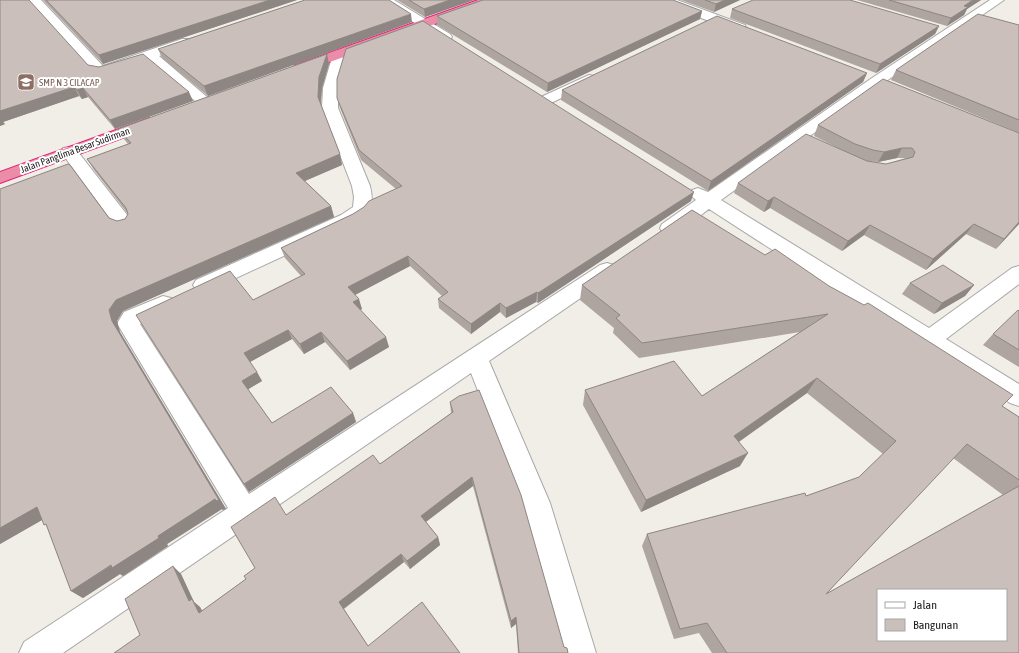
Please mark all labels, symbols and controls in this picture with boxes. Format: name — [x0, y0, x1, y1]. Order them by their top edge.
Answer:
school or university icon: SMP N 3 CILACAP — [16, 72, 36, 92]
place label: SMP N 3 CILACAP — [39, 77, 100, 88]
street label: Jalan Panglima Besar Sudirman — [19, 125, 131, 175]
legend — [877, 589, 1007, 641]
text: Jalan — [913, 598, 937, 612]
text: Bangunan — [913, 618, 958, 632]

